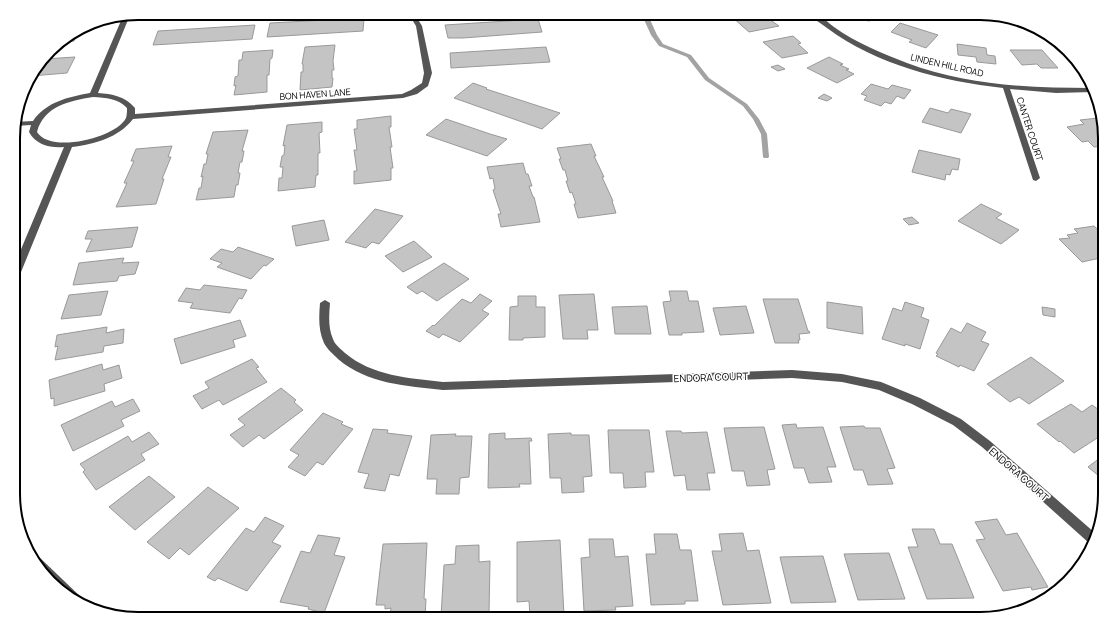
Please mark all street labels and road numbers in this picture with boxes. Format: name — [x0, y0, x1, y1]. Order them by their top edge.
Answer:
street label: LINDEN HILL ROAD — [909, 50, 985, 80]
street label: BON HAVEN LANE — [279, 85, 351, 103]
street label: CANTER COURT — [1014, 95, 1047, 163]
street label: ENDORA COURT — [673, 369, 749, 385]
street label: ENDORA COURT — [986, 444, 1052, 504]

